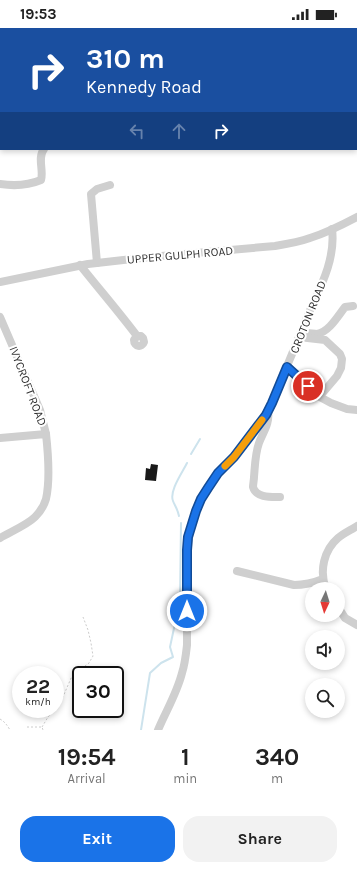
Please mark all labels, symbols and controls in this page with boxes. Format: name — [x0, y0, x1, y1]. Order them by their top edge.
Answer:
text: 19:53 — [20, 5, 57, 23]
text: 310 m — [86, 42, 165, 75]
icon: right — [20, 44, 72, 96]
text: Kennedy Road — [86, 76, 202, 98]
icon: left — [126, 120, 148, 142]
icon: ahead — [168, 120, 190, 142]
icon: right — [210, 120, 232, 142]
street label: UPPER GULPH ROAD — [126, 243, 234, 267]
street label: CROTON ROAD — [287, 279, 329, 355]
street label: IVYCROFT ROAD — [6, 344, 50, 428]
pin — [291, 369, 325, 403]
icon: arrive — [297, 375, 319, 397]
north arrow — [305, 582, 345, 622]
map controls — [305, 582, 345, 718]
position arrow — [166, 590, 208, 632]
button: sound — [305, 630, 345, 670]
speed limit sign: 30 — [72, 666, 124, 718]
text: 22 — [26, 675, 50, 698]
button: search — [305, 678, 345, 718]
text: km/h — [25, 696, 51, 708]
text: 19:54 — [58, 743, 116, 771]
text: 1 — [181, 743, 190, 771]
text: 340 — [255, 743, 299, 771]
text: Arrival — [68, 771, 106, 786]
text: min — [173, 771, 197, 786]
text: m — [271, 771, 283, 786]
button: Exit — [20, 816, 175, 862]
button: Share — [183, 816, 337, 862]

